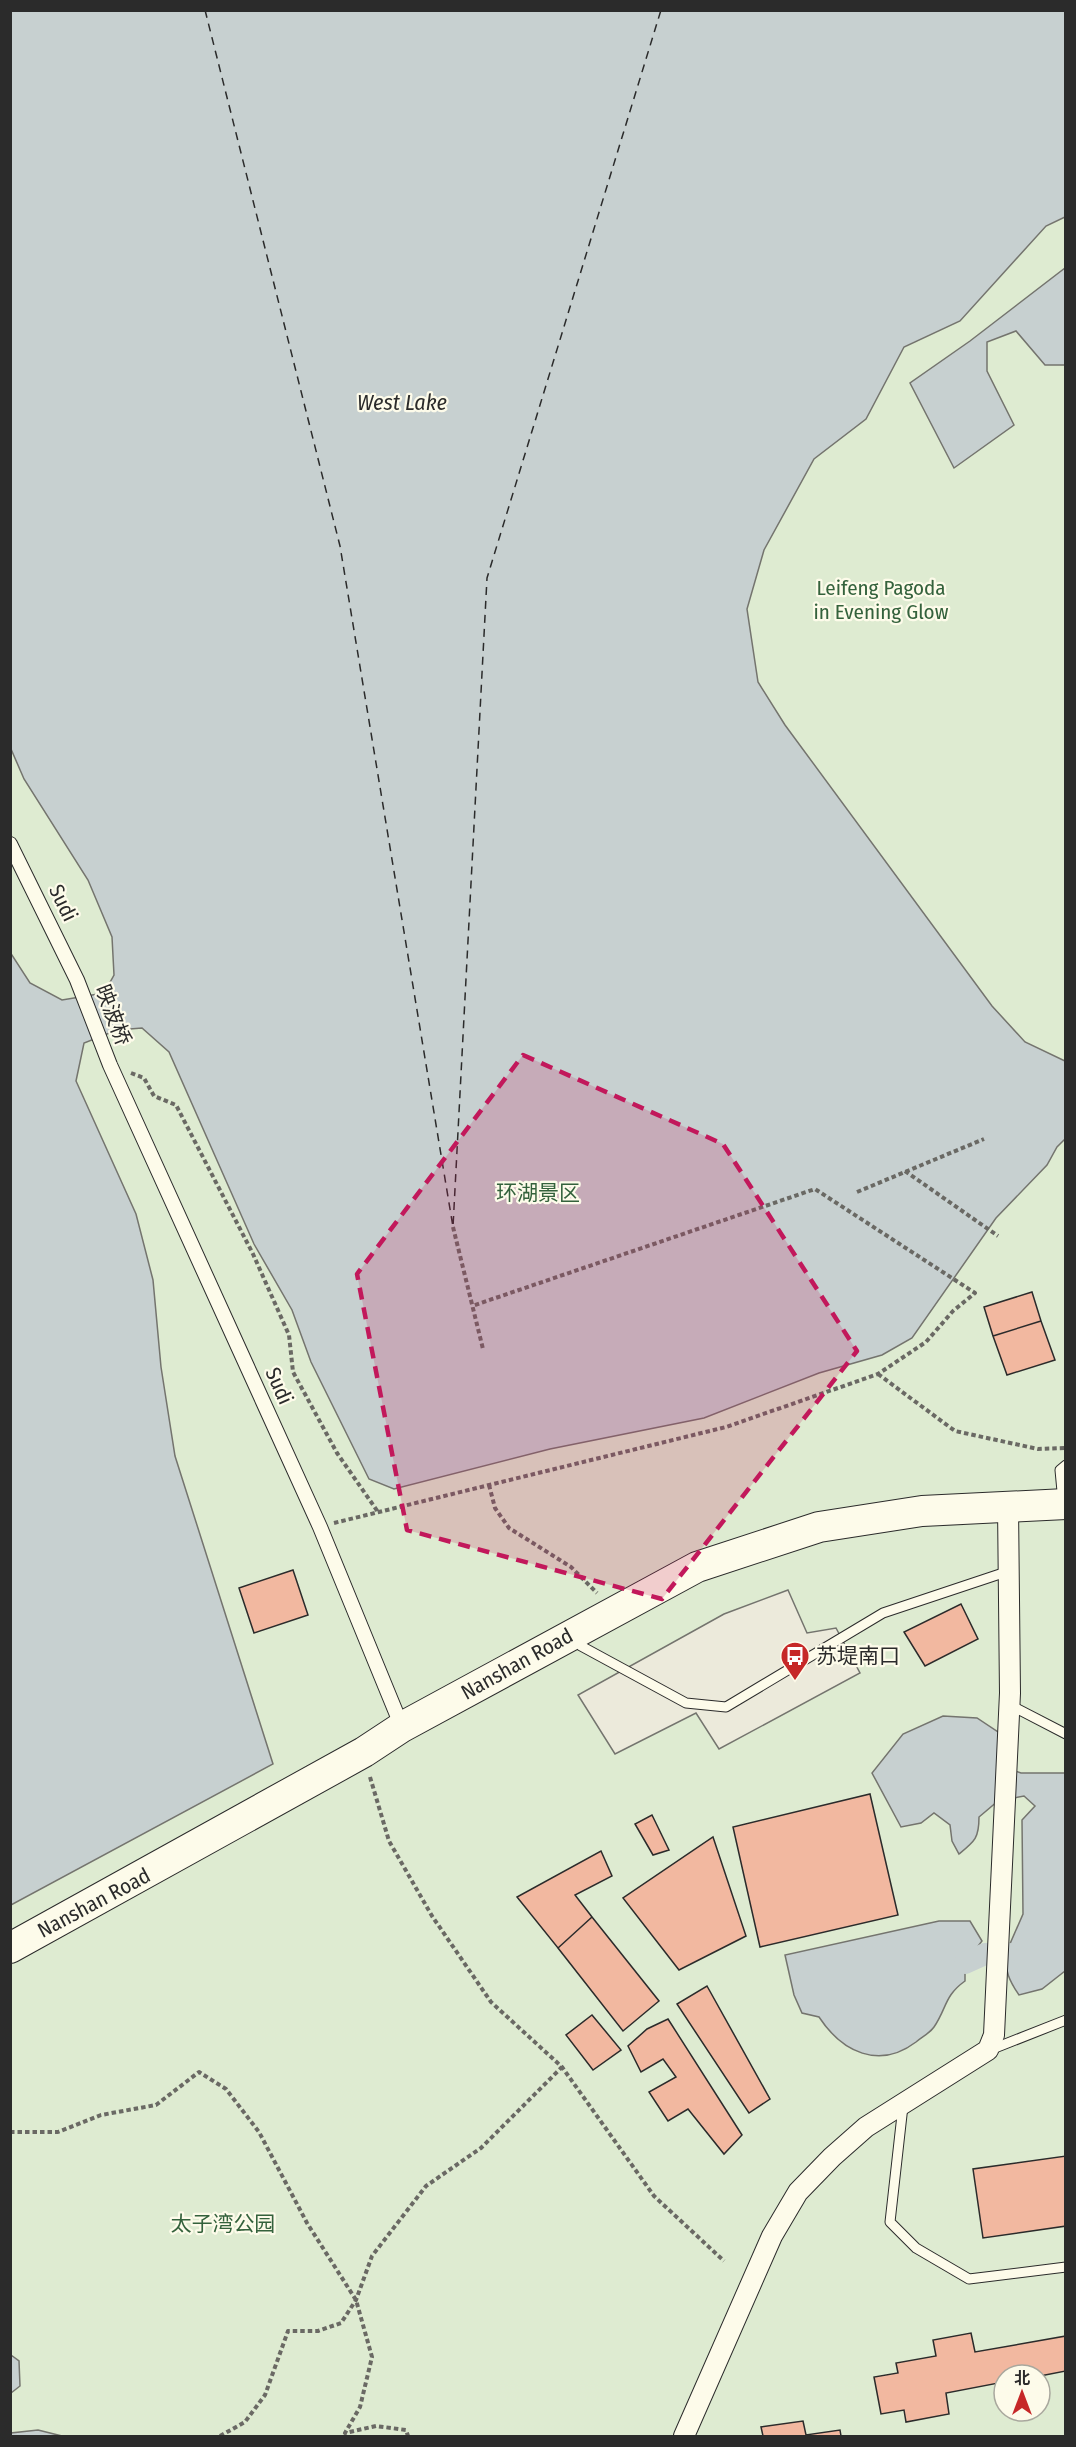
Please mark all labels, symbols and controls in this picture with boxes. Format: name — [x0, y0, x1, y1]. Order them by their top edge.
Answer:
water label: West Lake — [357, 389, 447, 416]
park label: Leifeng Pagoda in Evening Glow — [814, 575, 949, 625]
street label: Sudi — [43, 880, 83, 926]
street label: 映波桥 — [90, 981, 136, 1049]
park label: 环湖景区 — [496, 1180, 580, 1206]
street label: Sudi — [259, 1363, 299, 1409]
street label: Nanshan Road — [456, 1623, 578, 1705]
bus stop icon: 苏堤南口 — [779, 1640, 811, 1682]
place label: 苏堤南口 — [816, 1643, 900, 1669]
street label: Nanshan Road — [33, 1862, 155, 1944]
park label: 太子湾公园 — [171, 2211, 276, 2237]
north arrow — [992, 2363, 1052, 2423]
text: 北 — [1014, 2369, 1030, 2388]

